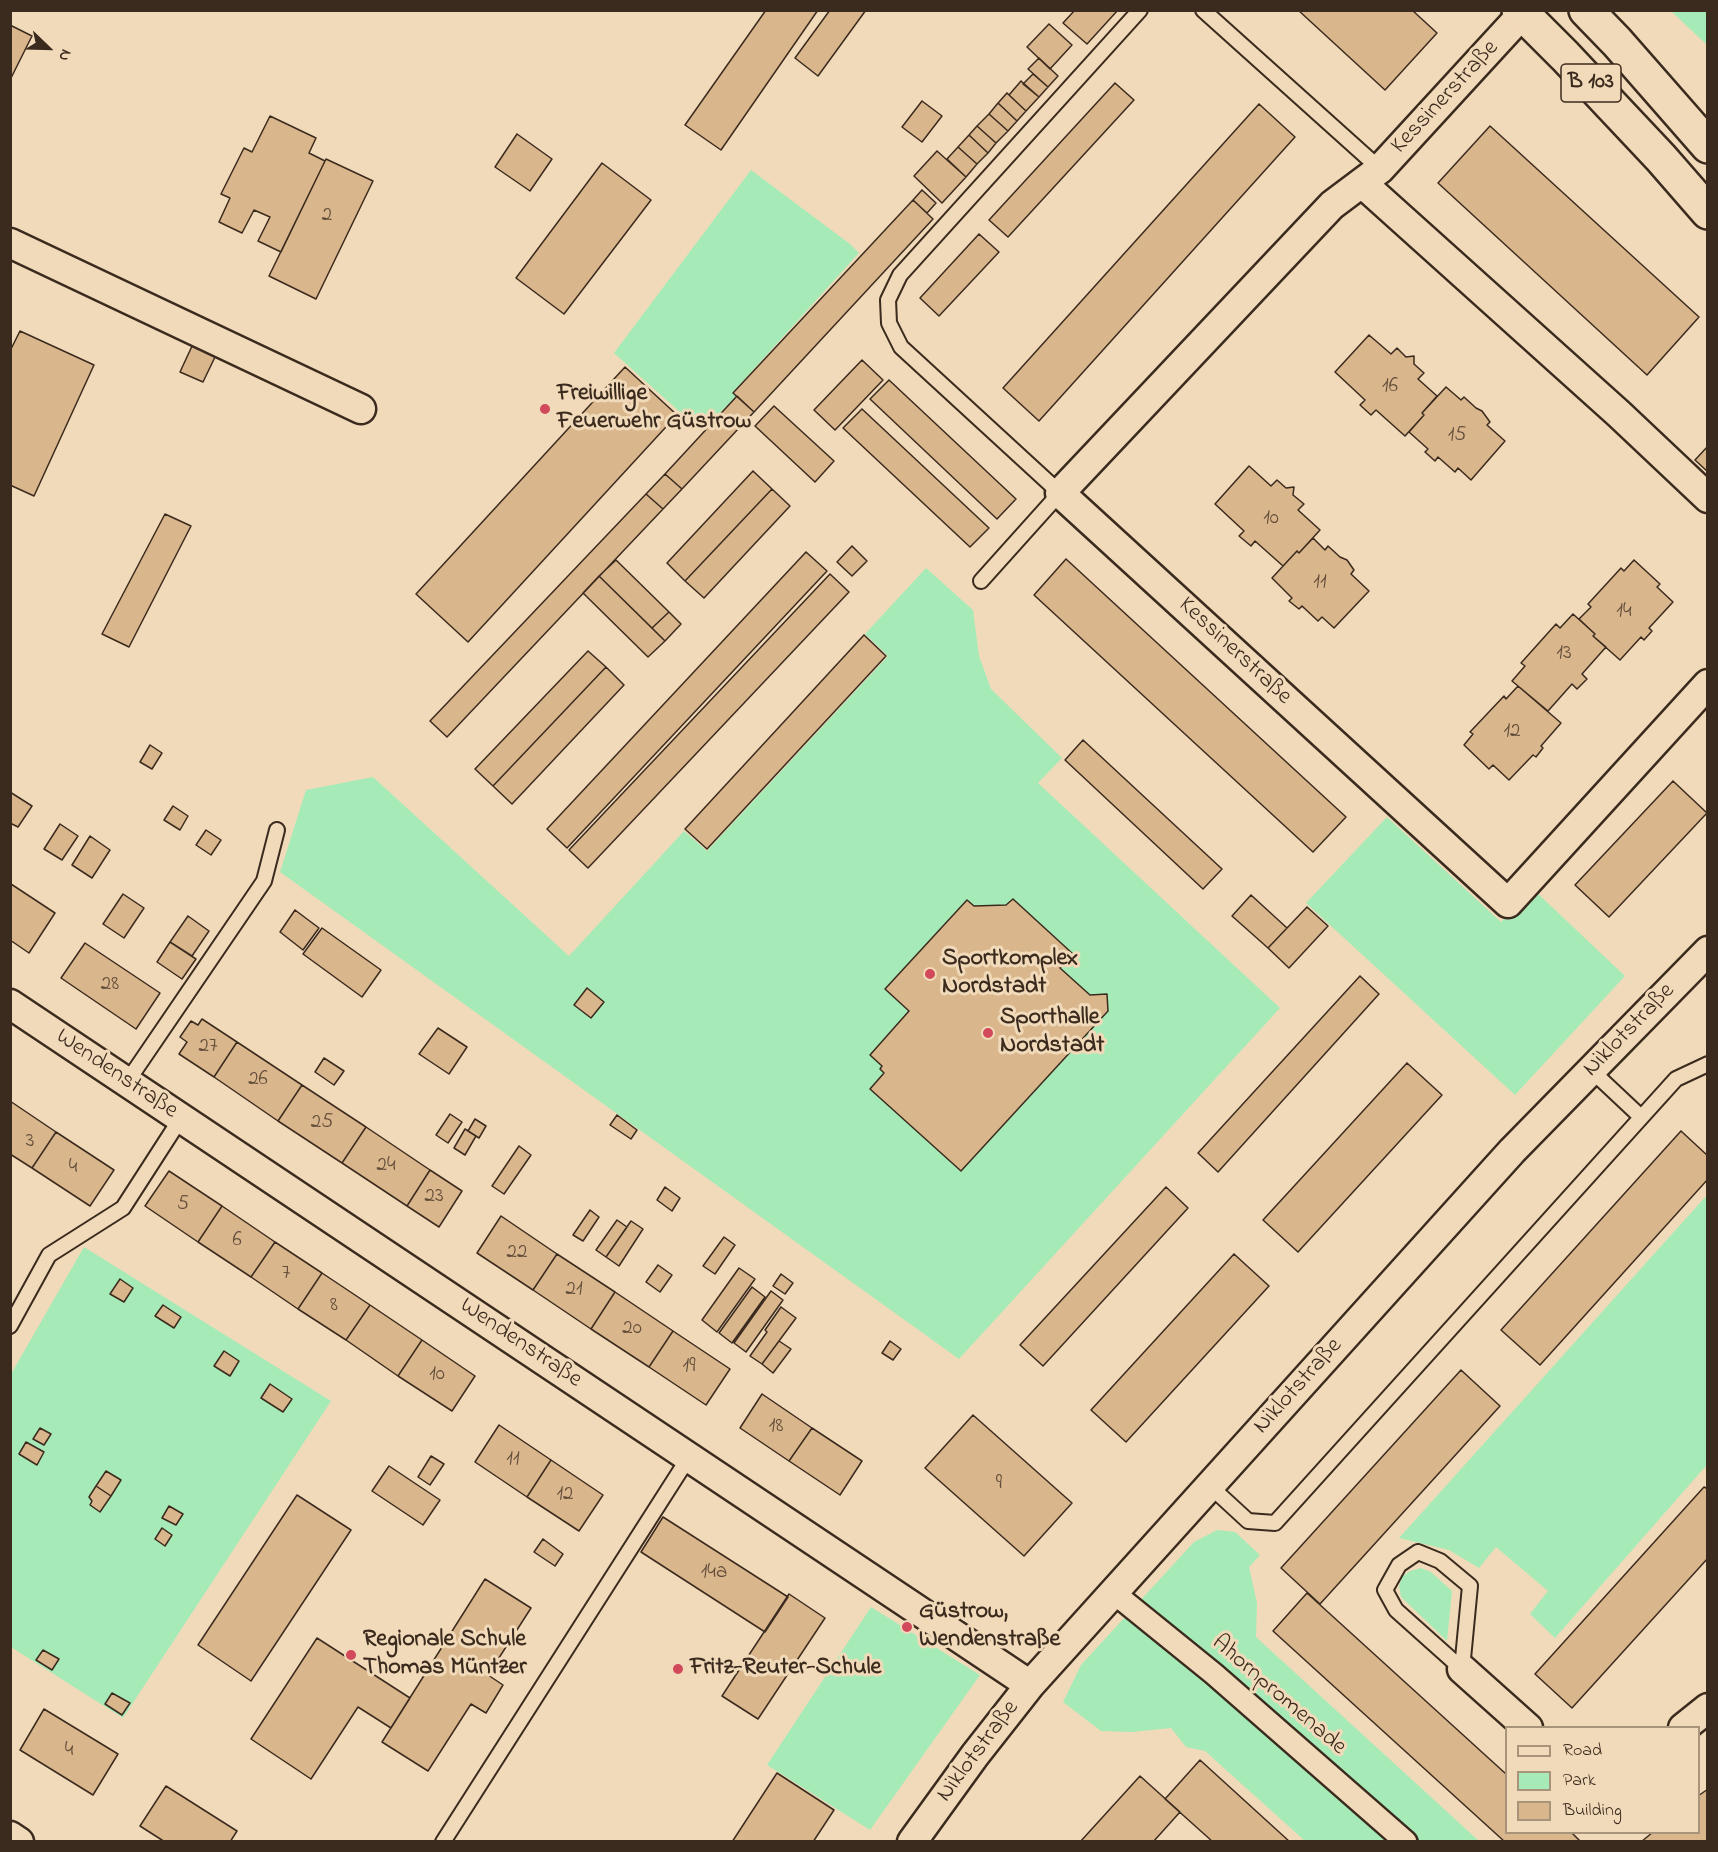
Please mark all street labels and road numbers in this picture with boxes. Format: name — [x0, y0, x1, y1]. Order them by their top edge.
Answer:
street label: Kessinerstraße — [1386, 35, 1506, 161]
road number: B 103 — [1561, 64, 1621, 102]
street label: Kessinerstraße — [1171, 592, 1297, 712]
street label: Niklotstraße — [1578, 978, 1682, 1084]
street label: Wendenstraße — [49, 1024, 183, 1126]
street label: Wendenstraße — [453, 1293, 587, 1395]
street label: Niklotstraße — [1248, 1333, 1350, 1441]
street label: Ahornpromenade — [1205, 1630, 1351, 1762]
street label: Niklotstraße — [932, 1696, 1026, 1808]

